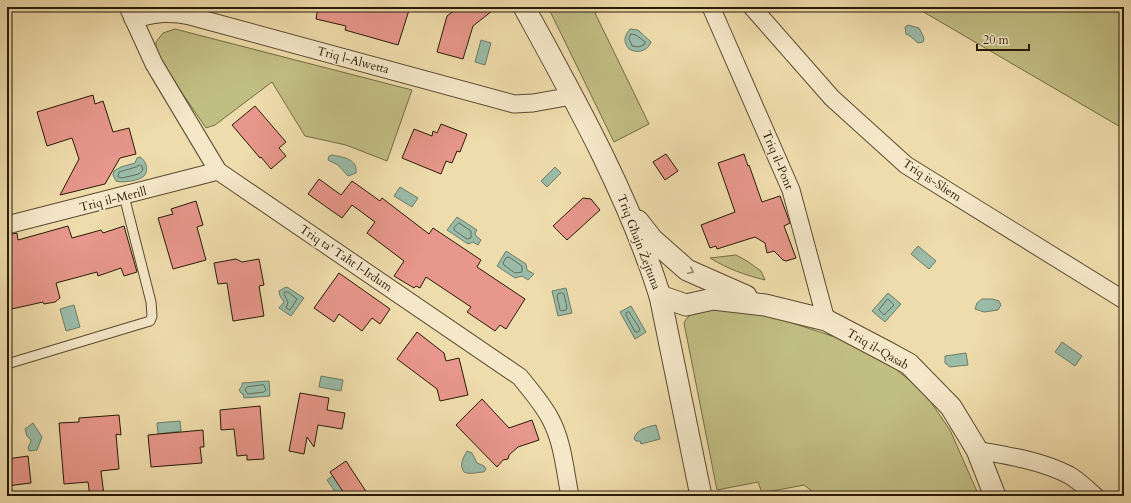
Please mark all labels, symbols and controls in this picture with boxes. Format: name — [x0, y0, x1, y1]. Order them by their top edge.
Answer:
scale bar — [977, 26, 1029, 52]
text: 20 m — [983, 32, 1010, 48]
street label: Triq l-Alwetta — [315, 43, 392, 78]
street label: Triq il-Pont — [758, 128, 798, 192]
street label: Triq is-Sliem — [900, 155, 965, 205]
street label: Triq il-Merill — [78, 183, 148, 215]
street label: Triq Għajn Żejtuna — [613, 192, 666, 293]
street label: Triq ta' Taħt l-Irdum — [296, 221, 396, 296]
one-way arrow — [687, 266, 695, 274]
street label: Triq il-Qasab — [844, 325, 912, 373]

